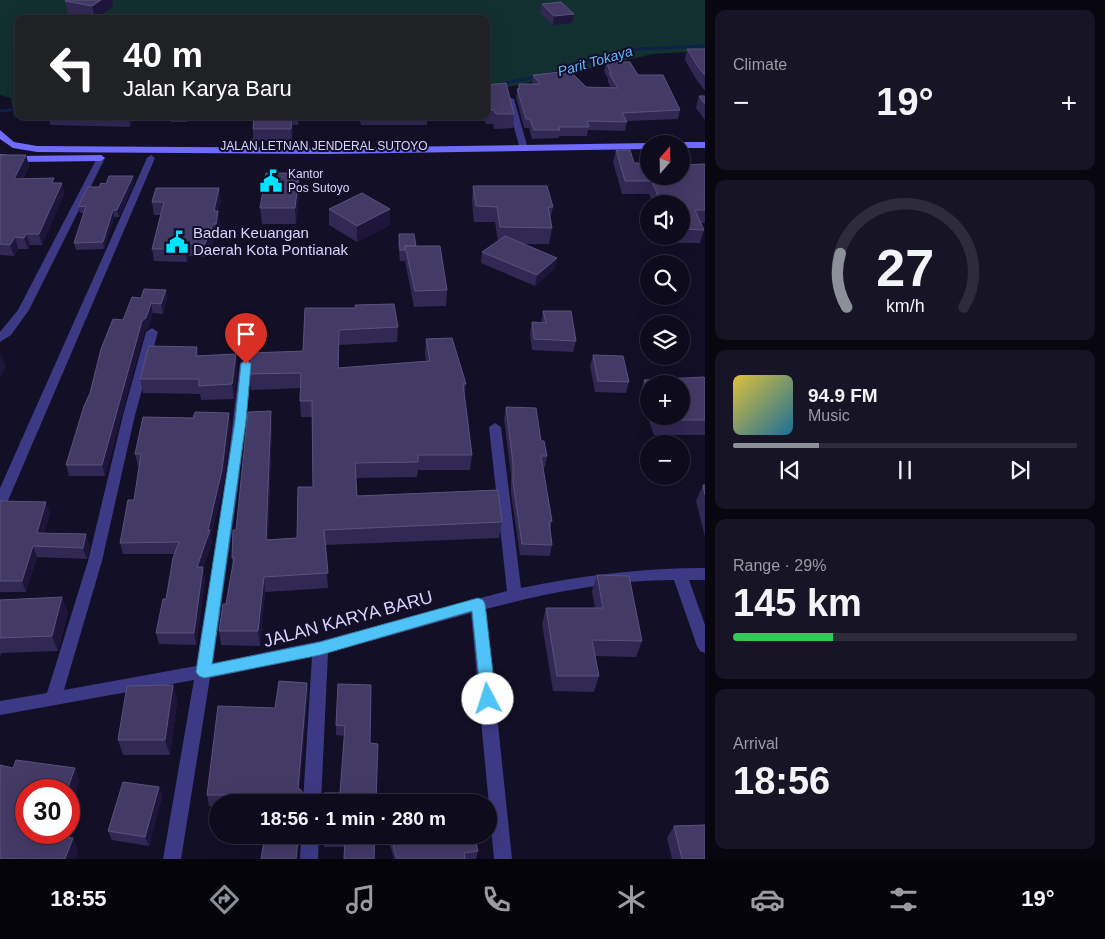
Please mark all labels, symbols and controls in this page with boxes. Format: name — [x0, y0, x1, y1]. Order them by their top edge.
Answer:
icon: left — [40, 35, 105, 100]
text: 40 m — [123, 35, 203, 74]
water label: Parit Tokaya — [556, 43, 635, 79]
text: Climate — [733, 56, 787, 73]
text: Jalan Karya Baru — [123, 76, 292, 101]
text: 19° — [876, 81, 934, 123]
text: − — [733, 87, 749, 118]
text: + — [1061, 87, 1077, 118]
north arrow — [640, 135, 690, 185]
map controls — [640, 135, 690, 485]
street label: JALAN LETNAN JENDERAL SUTOYO — [220, 139, 428, 153]
place label: Kantor Pos Sutoyo — [288, 167, 350, 195]
public building icon: Kantor Pos Sutoyo — [258, 168, 284, 194]
button: sound — [640, 195, 690, 245]
place label: Badan Keuangan Daerah Kota Pontianak — [193, 224, 349, 258]
public building icon: Badan Keuangan Daerah Kota Pontianak — [164, 229, 190, 255]
text: 27 — [876, 239, 934, 297]
button: search — [640, 255, 690, 305]
text: km/h — [886, 296, 924, 316]
pin — [225, 313, 267, 364]
button: layers — [640, 315, 690, 365]
icon: arrive — [232, 320, 260, 348]
button: + — [640, 375, 690, 425]
text: 94.9 FM — [808, 385, 878, 406]
text: Music — [808, 407, 850, 424]
button: − — [640, 435, 690, 485]
icon: previous — [776, 456, 804, 484]
icon: pause — [891, 456, 919, 484]
icon: next — [1006, 456, 1034, 484]
text: Range · 29% — [733, 557, 826, 574]
text: 145 km — [733, 582, 862, 624]
street label: JALAN KARYA BARU — [261, 587, 435, 651]
position arrow — [461, 672, 513, 724]
text: Arrival — [733, 735, 778, 752]
text: 18:56 — [733, 760, 830, 802]
speed limit sign: 30 — [15, 779, 80, 844]
text: 18:56 · 1 min · 280 m — [260, 808, 446, 829]
icon: directions — [207, 882, 242, 917]
icon: music — [343, 882, 378, 917]
icon: phone — [479, 882, 514, 917]
icon: climate — [614, 882, 649, 917]
icon: car — [750, 882, 785, 917]
icon: filters — [886, 882, 921, 917]
text: 18:55 — [50, 886, 107, 911]
text: 19° — [1021, 886, 1055, 911]

